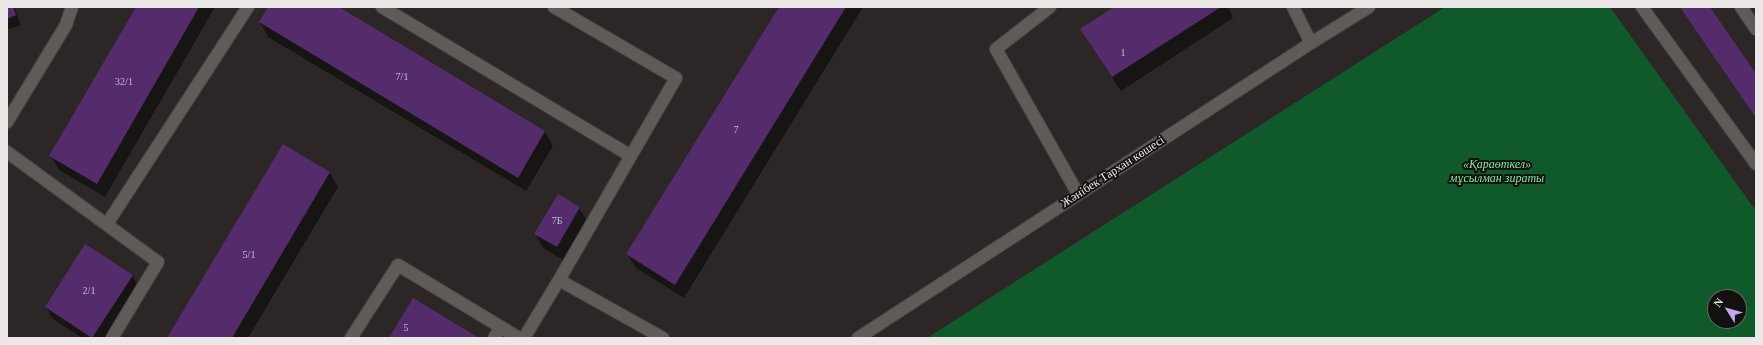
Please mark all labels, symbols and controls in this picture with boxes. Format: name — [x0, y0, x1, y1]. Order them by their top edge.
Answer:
house number: 1 — [1120, 47, 1126, 59]
house number: 7/1 — [396, 71, 408, 83]
house number: 32/1 — [115, 76, 133, 88]
house number: 7 — [734, 124, 738, 136]
street label: Жәнібек Тархан көшесі — [1059, 133, 1167, 211]
park label: «Қараөткел» мұсылман зираты — [1450, 158, 1544, 186]
house number: 7Б — [552, 215, 562, 227]
house number: 5/1 — [243, 249, 255, 261]
house number: 2/1 — [83, 285, 95, 297]
north arrow — [1707, 289, 1747, 329]
text: N — [1711, 296, 1725, 309]
house number: 5 — [404, 322, 408, 334]

